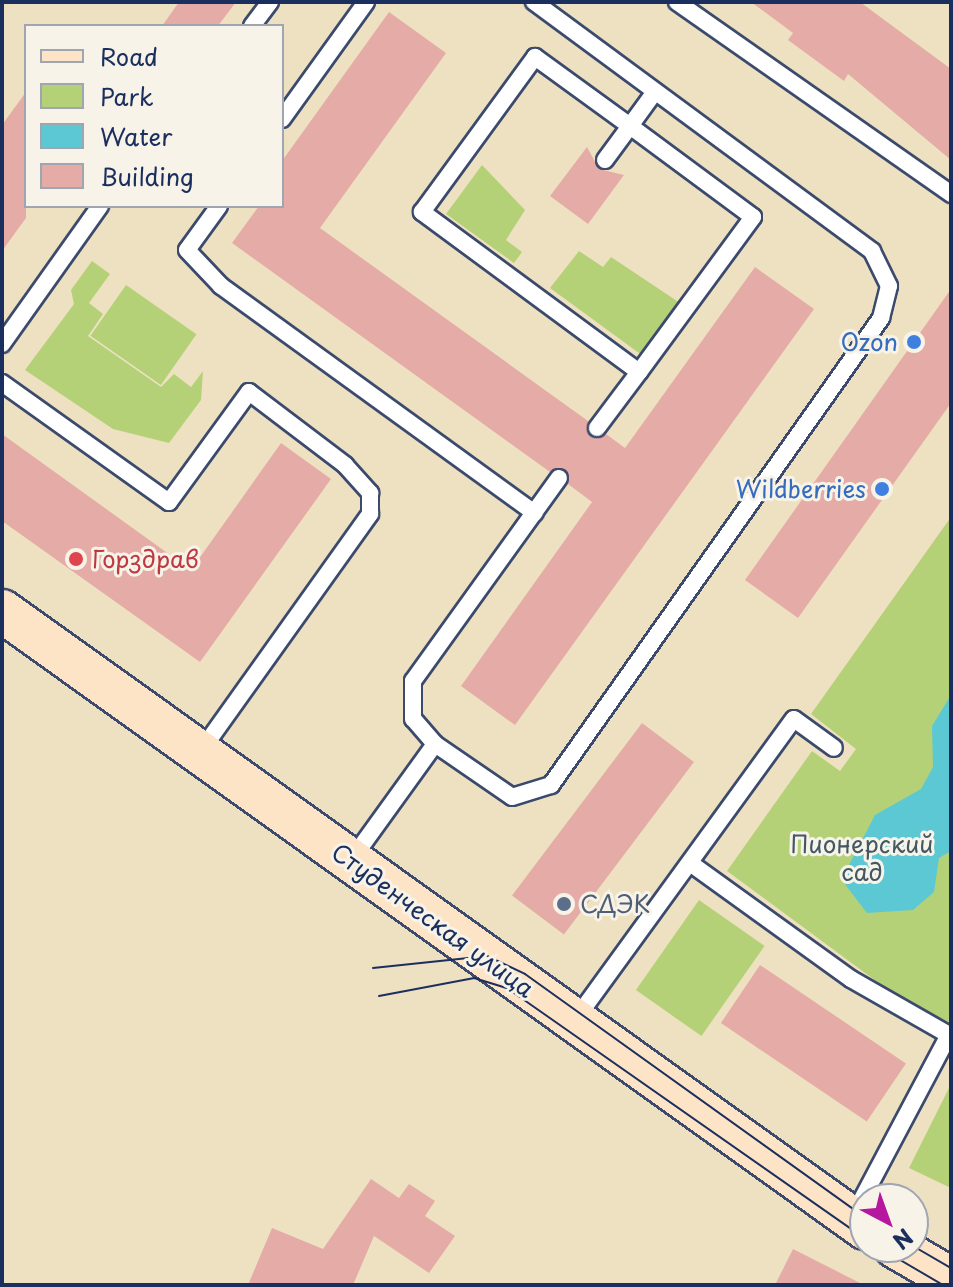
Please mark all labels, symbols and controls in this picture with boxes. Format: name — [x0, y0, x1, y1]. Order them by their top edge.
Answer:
legend — [24, 24, 284, 208]
text: Road — [100, 38, 158, 74]
text: Park — [100, 78, 154, 114]
text: Water — [100, 118, 172, 154]
text: Building — [100, 158, 194, 194]
place label: Ozon — [841, 328, 898, 356]
marker: Ozon — [905, 333, 923, 351]
place label: Wildberries — [736, 475, 866, 503]
marker: Wildberries — [873, 480, 891, 498]
place label: Горздрав — [92, 545, 199, 573]
marker: Горздрав — [67, 550, 85, 568]
park label: Пионерский сад — [791, 830, 933, 886]
street label: Студенческая улица — [326, 836, 540, 1004]
place label: СДЭК — [580, 890, 650, 918]
marker: СДЭК — [555, 895, 573, 913]
north arrow — [849, 1183, 929, 1263]
text: N — [886, 1222, 921, 1258]

